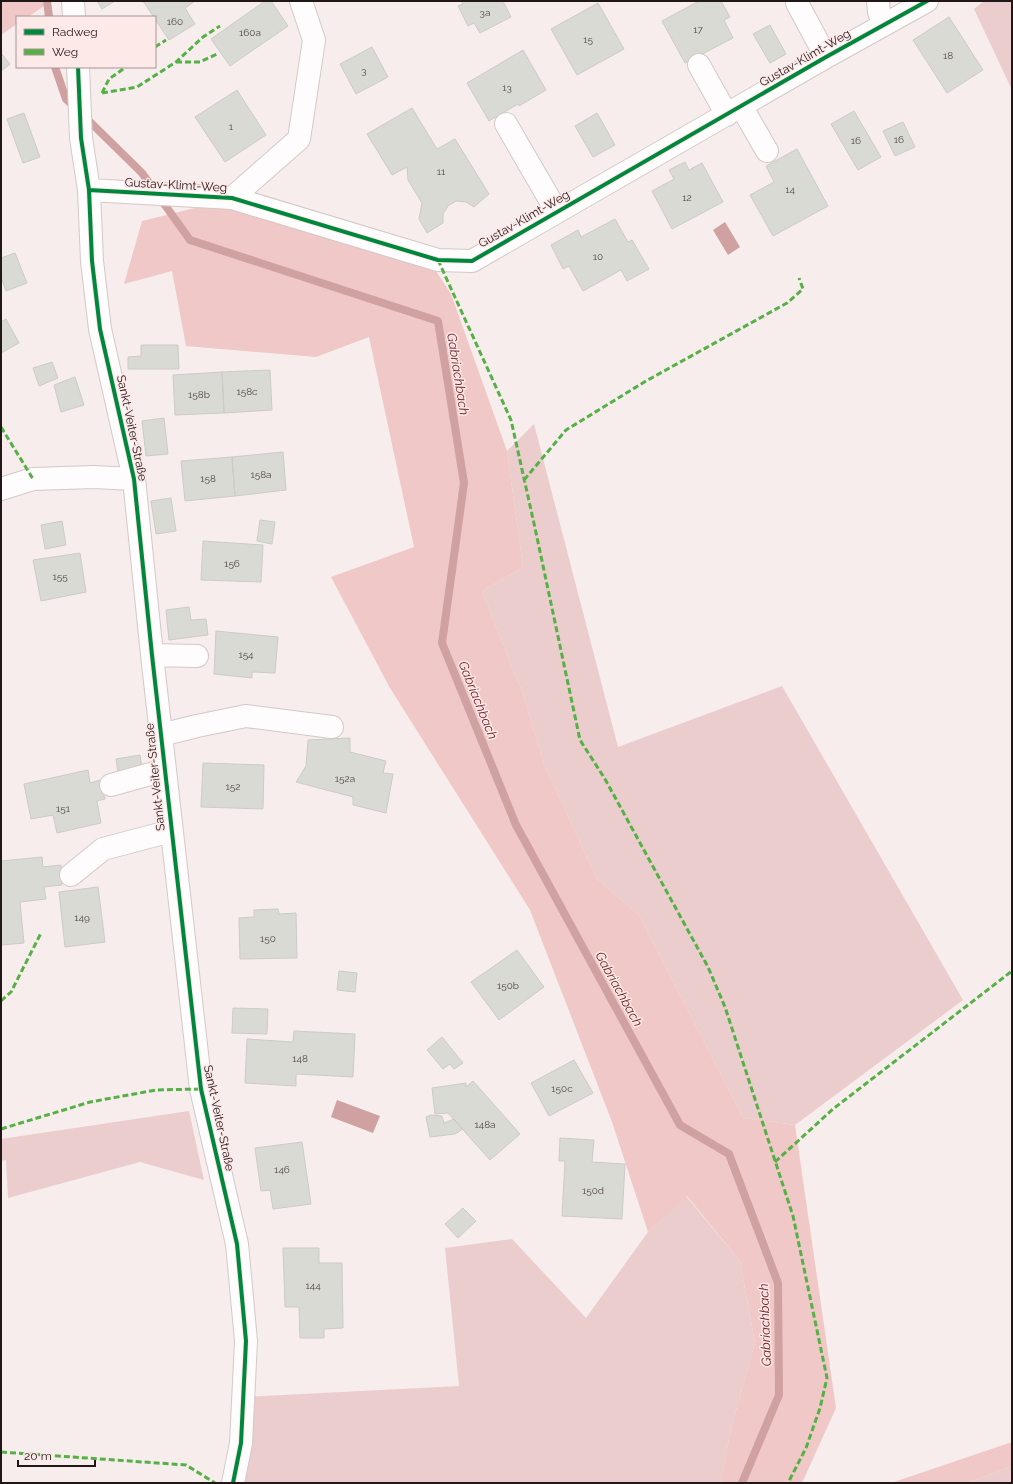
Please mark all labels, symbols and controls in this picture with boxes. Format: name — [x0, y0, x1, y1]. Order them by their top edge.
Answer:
house number: 3a — [480, 7, 490, 18]
legend — [16, 16, 156, 68]
house number: 160 — [167, 16, 183, 27]
house number: 17 — [693, 24, 703, 35]
text: Radweg — [52, 25, 98, 39]
street label: Gustav-Klimt-Weg — [757, 26, 853, 90]
house number: 160a — [239, 27, 261, 38]
house number: 15 — [583, 34, 593, 45]
text: Weg — [52, 45, 78, 59]
house number: 18 — [943, 50, 953, 61]
house number: 3 — [361, 65, 367, 76]
house number: 13 — [502, 82, 512, 93]
house number: 1 — [229, 121, 234, 132]
house number: 16 — [894, 134, 904, 145]
house number: 16 — [851, 135, 861, 146]
house number: 11 — [437, 166, 446, 177]
street label: Gustav-Klimt-Weg — [124, 175, 228, 195]
house number: 14 — [785, 184, 795, 195]
street label: Gustav-Klimt-Weg — [476, 187, 572, 251]
house number: 12 — [682, 192, 692, 203]
house number: 10 — [593, 251, 603, 262]
water label: Gabriachbach — [444, 332, 472, 416]
street label: Sankt-Veiter-Straße — [114, 374, 150, 482]
house number: 158c — [236, 386, 258, 397]
house number: 158b — [188, 389, 210, 400]
house number: 158a — [250, 469, 272, 480]
house number: 158 — [200, 473, 216, 484]
house number: 156 — [224, 558, 240, 569]
house number: 155 — [52, 571, 68, 582]
house number: 154 — [238, 649, 254, 660]
water label: Gabriachbach — [455, 659, 501, 741]
street label: Sankt-Veiter-Straße — [142, 722, 168, 832]
house number: 152a — [335, 773, 355, 784]
house number: 152 — [226, 781, 240, 792]
house number: 151 — [56, 803, 71, 814]
house number: 149 — [74, 912, 90, 923]
house number: 150 — [260, 933, 276, 944]
water label: Gabriachbach — [592, 949, 646, 1029]
house number: 150b — [497, 980, 519, 991]
house number: 148 — [292, 1053, 308, 1064]
street label: Sankt-Veiter-Straße — [201, 1064, 237, 1172]
house number: 150c — [551, 1083, 573, 1094]
house number: 148a — [474, 1119, 496, 1130]
house number: 146 — [274, 1164, 290, 1175]
house number: 150d — [582, 1185, 604, 1196]
house number: 144 — [305, 1280, 321, 1291]
water label: Gabriachbach — [756, 1283, 774, 1367]
scale bar — [18, 1442, 95, 1468]
text: 20 m — [24, 1449, 52, 1463]

